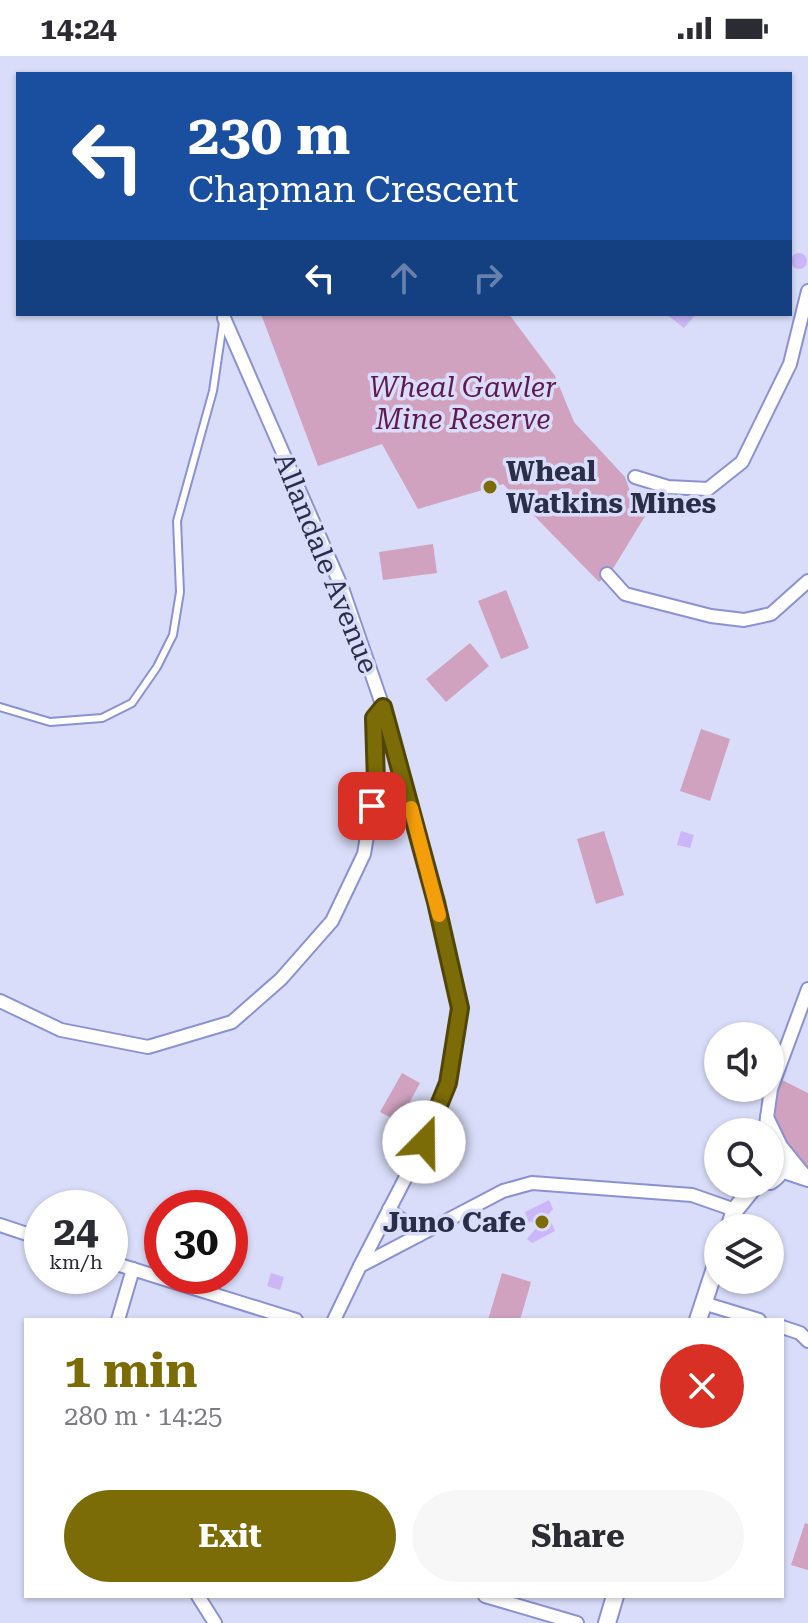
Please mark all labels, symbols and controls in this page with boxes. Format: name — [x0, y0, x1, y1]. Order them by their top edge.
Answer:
text: 14:24 — [40, 11, 117, 46]
text: 230 m — [188, 102, 350, 168]
icon: left — [56, 104, 160, 208]
text: Chapman Crescent — [188, 169, 518, 211]
icon: left — [298, 256, 342, 300]
icon: ahead — [382, 256, 426, 300]
icon: right — [466, 256, 510, 300]
park label: Wheal Gawler Mine Reserve — [369, 371, 557, 436]
street label: Allandale Avenue — [267, 448, 385, 678]
place label: Wheal Watkins Mines — [506, 455, 716, 520]
marker: Wheal Watkins Mines — [481, 478, 499, 496]
pin — [338, 772, 406, 840]
icon: arrive — [350, 784, 394, 828]
map controls — [704, 1022, 784, 1294]
button: sound — [704, 1022, 784, 1102]
position arrow — [382, 1100, 466, 1184]
button: search — [704, 1118, 784, 1198]
speed limit sign: 30 — [144, 1190, 248, 1294]
place label: Juno Cafe — [383, 1206, 526, 1239]
text: 24 — [54, 1208, 98, 1255]
marker: Juno Cafe — [533, 1213, 551, 1231]
button: layers — [704, 1214, 784, 1294]
text: km/h — [49, 1250, 103, 1274]
text: 1 min — [64, 1343, 197, 1399]
button: close — [660, 1344, 744, 1428]
text: 280 m · 14:25 — [64, 1401, 223, 1431]
button: Exit — [64, 1490, 396, 1582]
button: Share — [412, 1490, 744, 1582]

